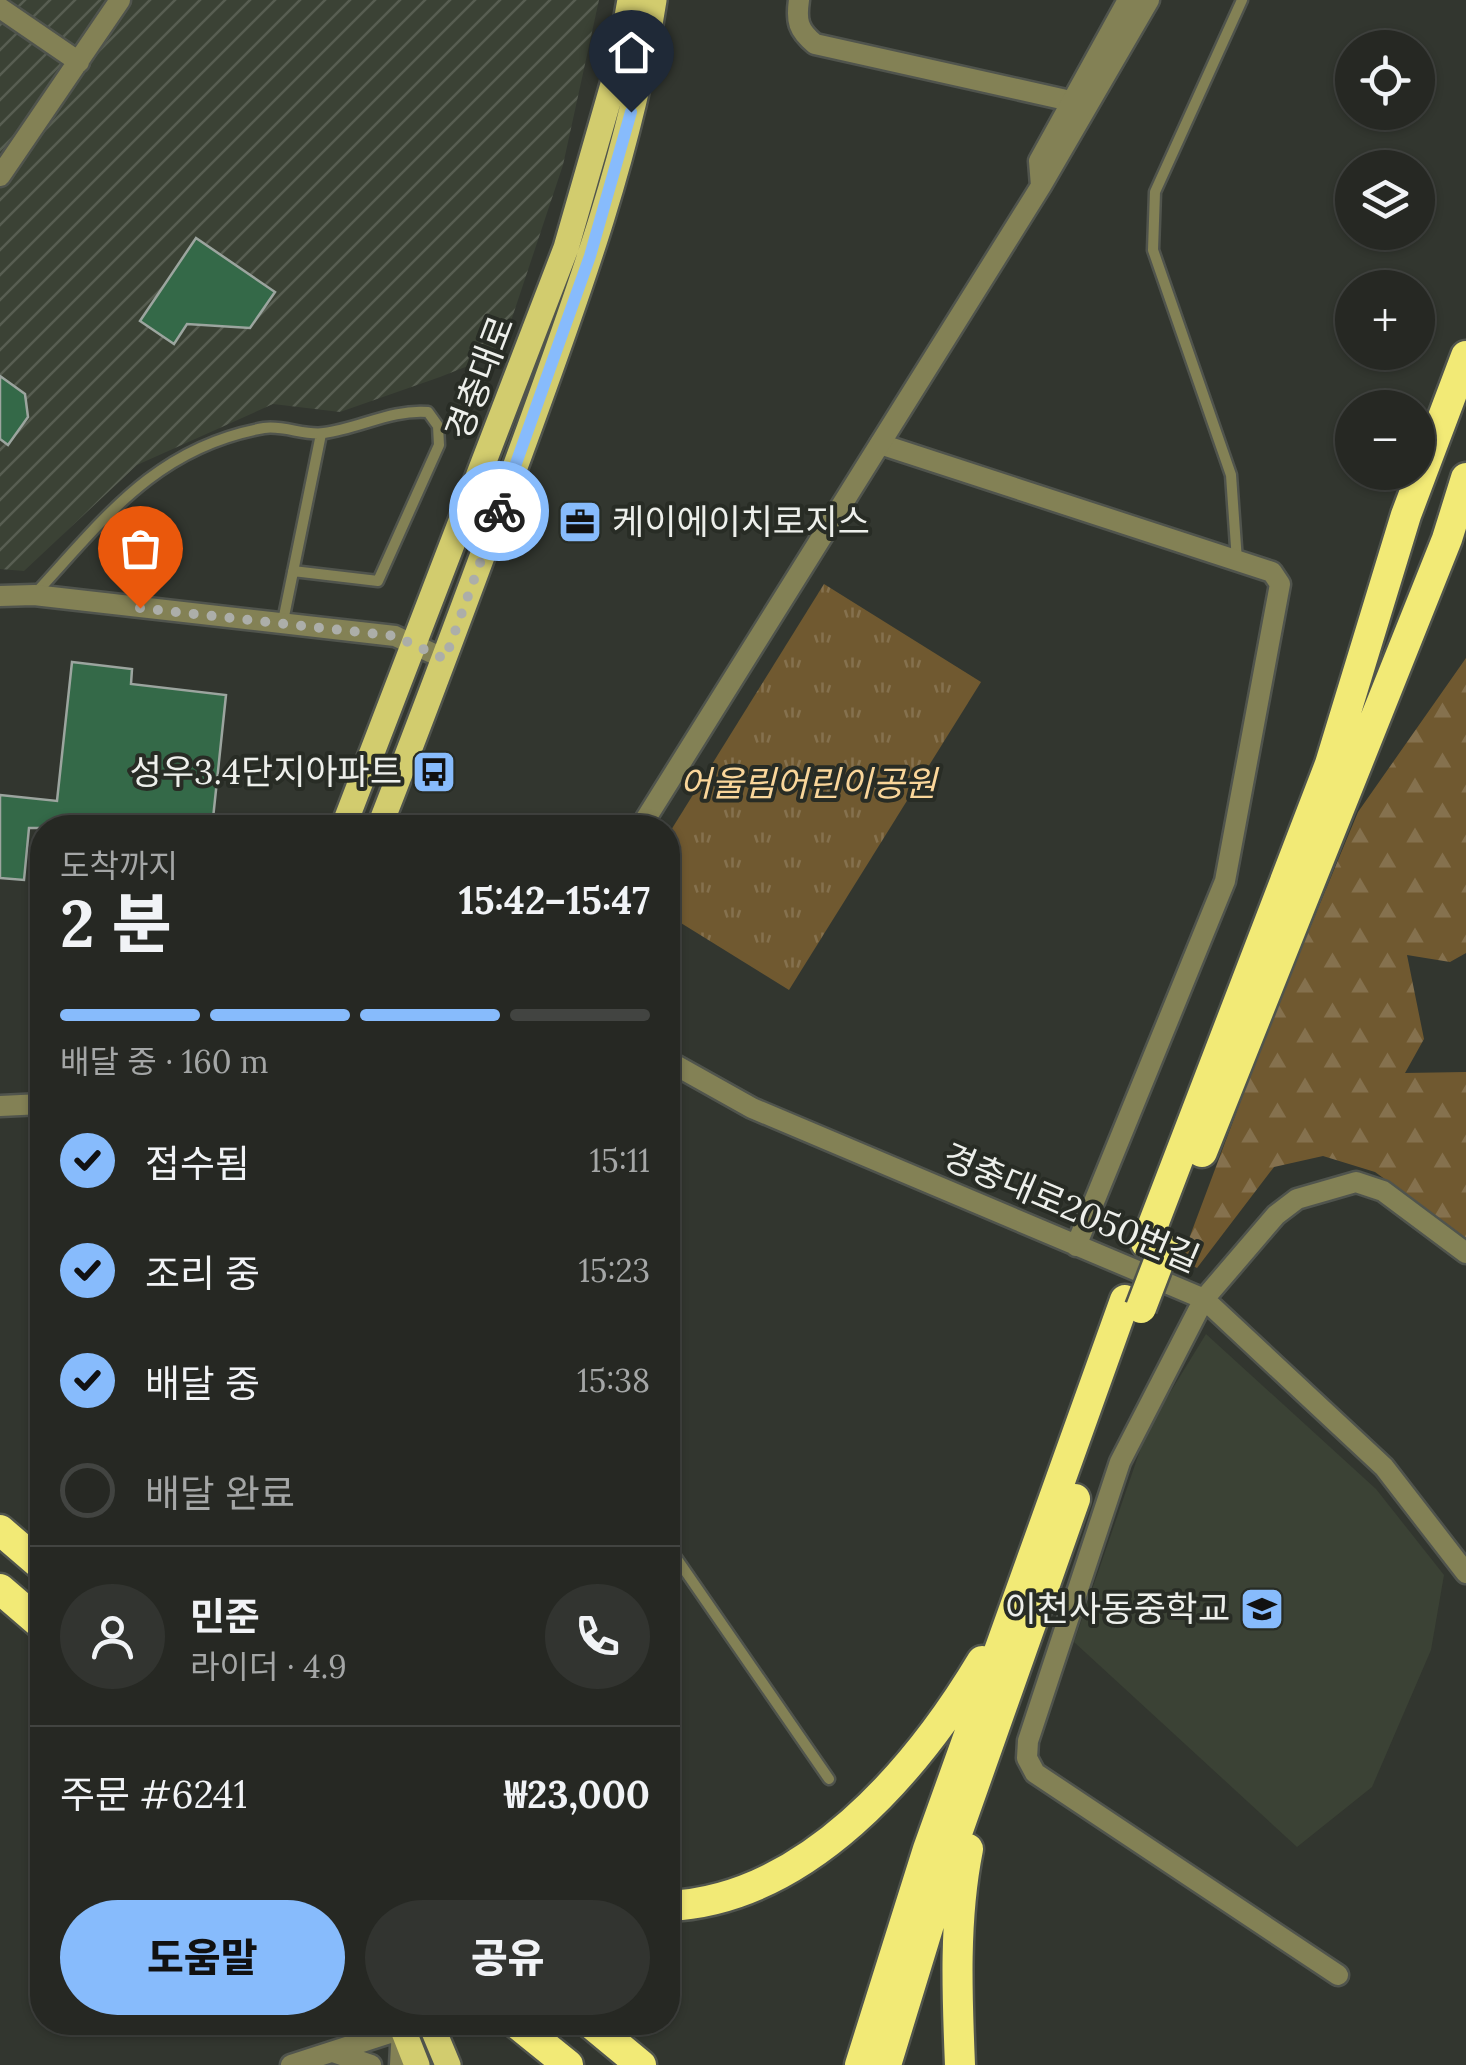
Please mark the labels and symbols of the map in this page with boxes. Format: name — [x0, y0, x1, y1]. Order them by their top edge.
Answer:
pin — [589, 10, 674, 113]
street label: 경충대로 — [435, 310, 524, 446]
courier — [449, 461, 549, 561]
office icon: 케이에이치로지스 — [557, 499, 603, 545]
place label: 케이에이치로지스 — [612, 499, 870, 544]
pin — [98, 506, 183, 609]
place label: 성우3.4단지아파트 — [130, 749, 402, 794]
bus stop icon: 성우3.4단지아파트 — [411, 749, 457, 795]
park label: 어울림어린이공원 — [679, 761, 940, 806]
street label: 경충대로2050번길 — [936, 1133, 1206, 1282]
place label: 이천사동중학교 — [1005, 1586, 1230, 1631]
school or university icon: 이천사동중학교 — [1239, 1586, 1285, 1632]

